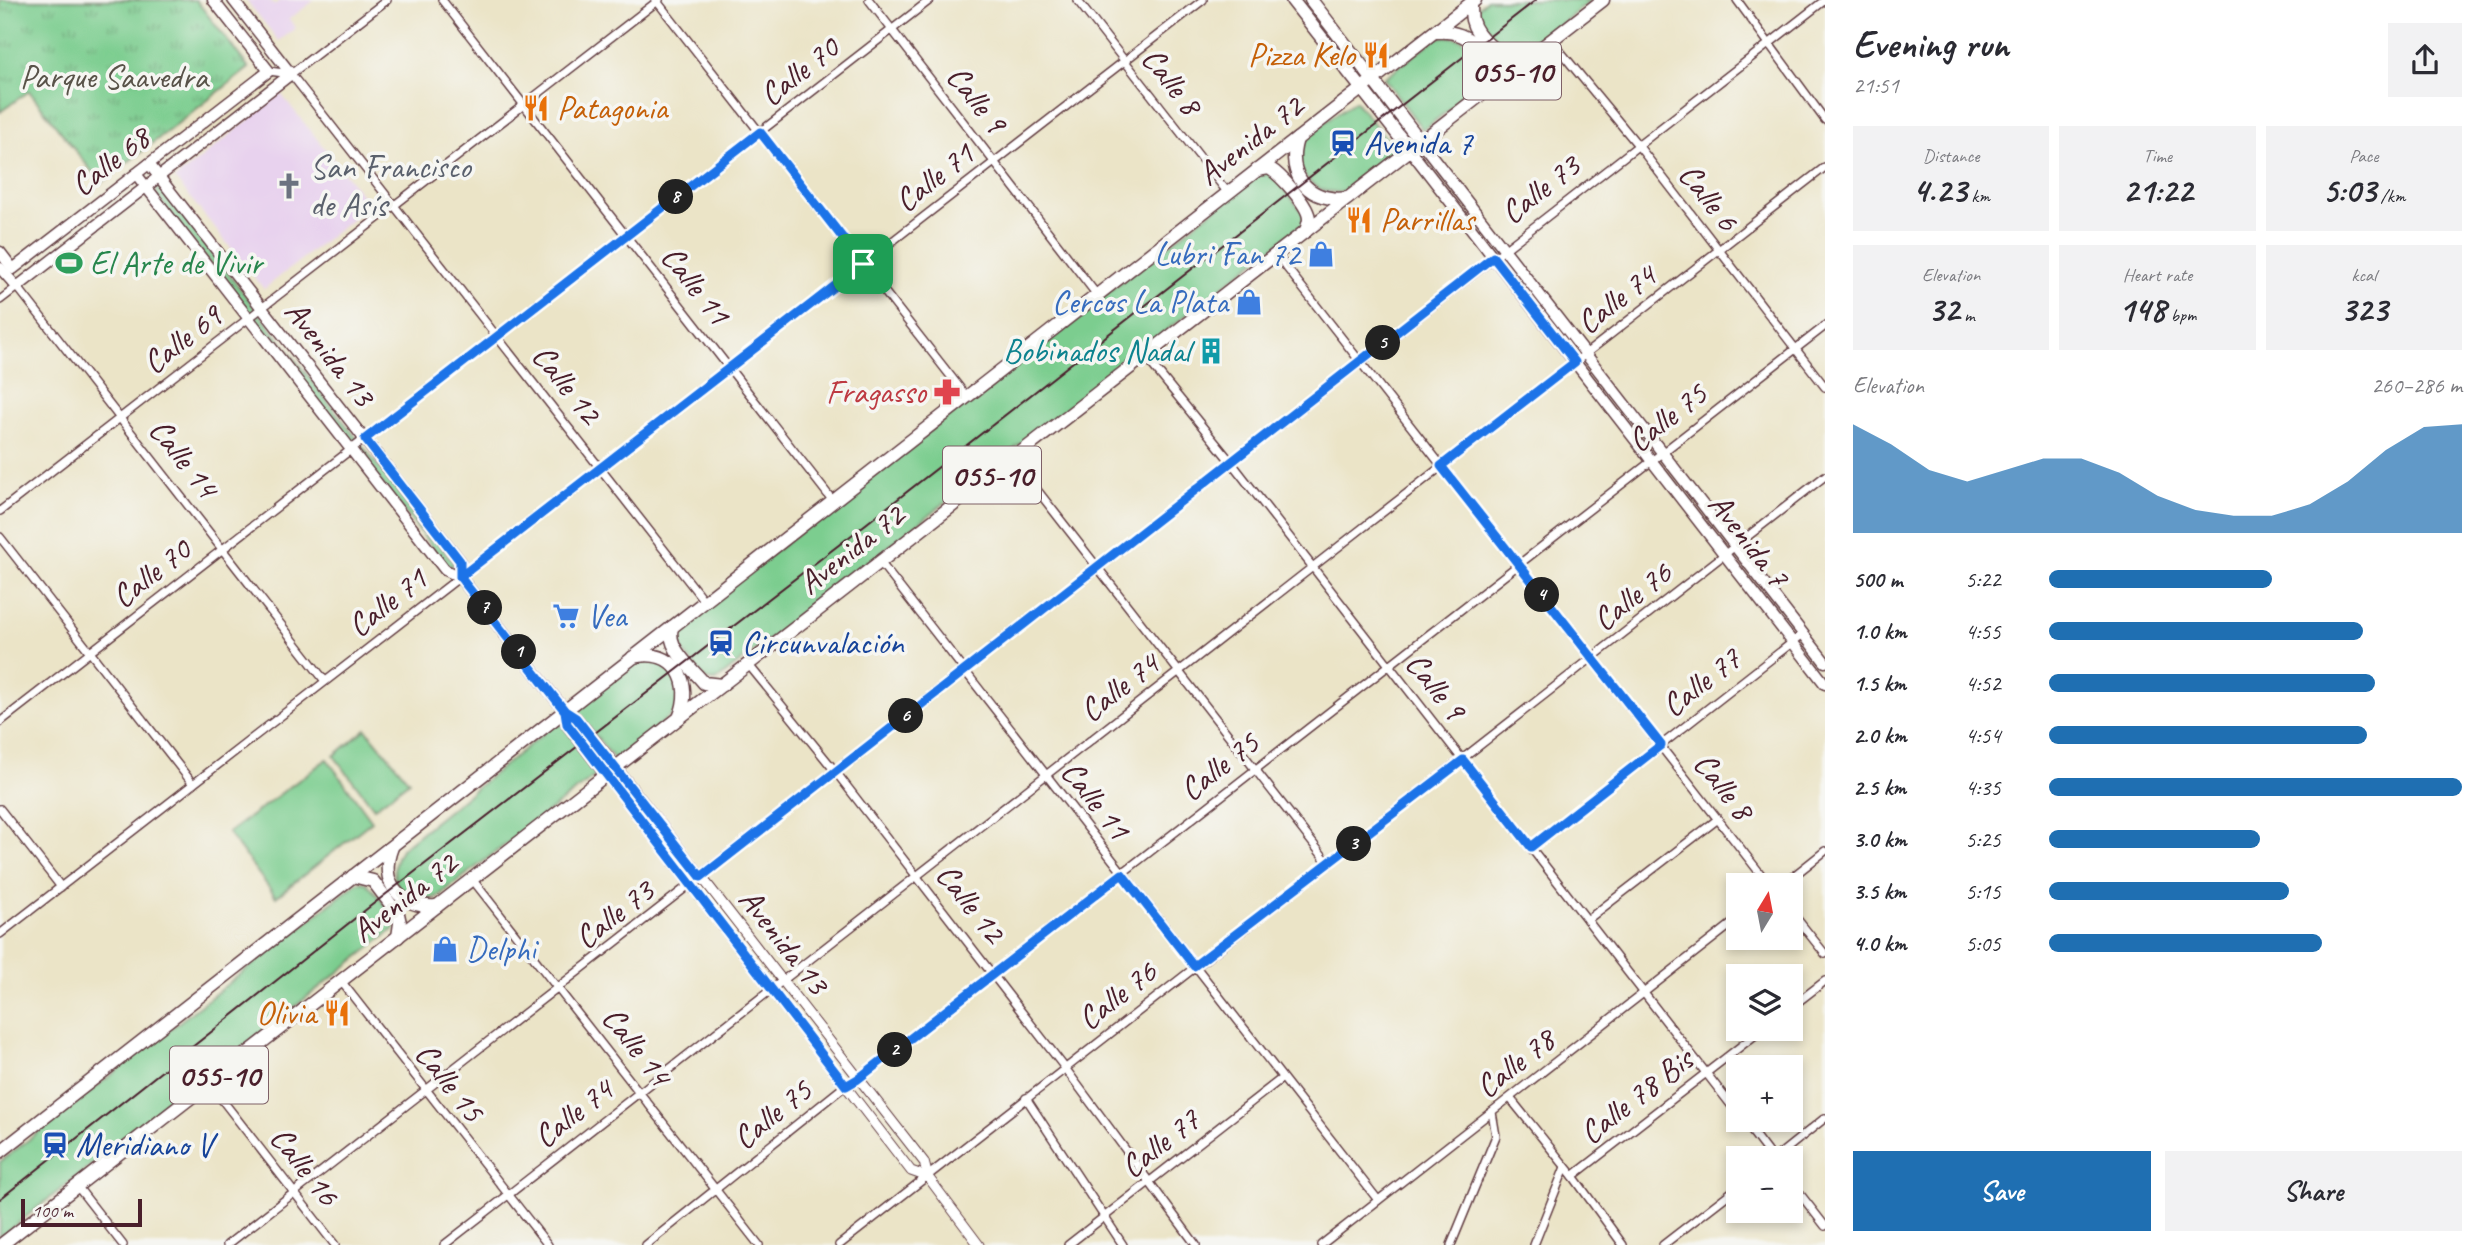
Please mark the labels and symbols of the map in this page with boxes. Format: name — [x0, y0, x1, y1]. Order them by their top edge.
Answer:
street label: Calle 70 — [751, 26, 849, 115]
place label: Pizza Kelo — [1248, 34, 1357, 76]
street label: Calle 8 — [1132, 39, 1213, 126]
restaurant icon: Pizza Kelo — [1361, 40, 1391, 70]
road number: 055-10 — [1463, 42, 1561, 100]
park label: Parque Saavedra — [20, 56, 211, 98]
street label: Calle 9 — [937, 57, 1018, 144]
street label: Avenida 72 — [1189, 84, 1314, 194]
place label: Patagonia — [557, 87, 669, 129]
restaurant icon: Patagonia — [521, 93, 551, 123]
street label: Calle 68 — [62, 115, 161, 205]
place label: Avenida 7 — [1364, 122, 1475, 164]
station icon: Avenida 7 — [1328, 128, 1358, 158]
street label: Calle 71 — [886, 132, 984, 221]
street label: Calle 73 — [1492, 144, 1590, 233]
place label: San Francisco de Asís — [310, 146, 473, 226]
street label: Calle 6 — [1669, 155, 1749, 240]
church icon: San Francisco de Asís — [274, 171, 304, 201]
pin: 8 — [658, 180, 694, 214]
place label: Parrillas — [1380, 199, 1477, 241]
restaurant icon: Parrillas — [1344, 205, 1374, 235]
place label: Lubri Fan 72 — [1155, 233, 1303, 275]
pin — [833, 234, 893, 294]
street label: Calle 11 — [652, 237, 741, 335]
shop icon: Lubri Fan 72 — [1306, 239, 1336, 269]
place label: El Arte de Vivir — [90, 242, 265, 284]
sports icon: El Arte de Vivir — [54, 248, 84, 278]
street label: Calle 74 — [1568, 253, 1667, 343]
place label: Cercos La Plata — [1052, 281, 1230, 323]
shop icon: Cercos La Plata — [1234, 287, 1264, 317]
street label: Avenida 13 — [276, 292, 386, 416]
street label: Calle 69 — [134, 293, 233, 383]
pin: 5 — [1366, 326, 1400, 360]
place label: Bobinados Nadal — [1003, 330, 1195, 372]
street label: Calle 12 — [523, 336, 613, 435]
building icon: Bobinados Nadal — [1196, 336, 1226, 366]
place label: Fragasso — [826, 371, 927, 413]
street label: Calle 75 — [1619, 372, 1717, 461]
pharmacy icon: Fragasso — [932, 377, 962, 407]
street label: Calle 14 — [140, 410, 230, 509]
road number: 055-10 — [943, 447, 1041, 504]
street label: Avenida 7 — [1699, 484, 1800, 597]
street label: Avenida 72 — [790, 493, 915, 603]
street label: Calle 70 — [103, 528, 201, 617]
street label: Calle 76 — [1584, 551, 1681, 640]
street label: Calle 71 — [339, 557, 437, 646]
pin: 4 — [1524, 578, 1560, 612]
pin: 7 — [468, 590, 503, 626]
place label: Vea — [587, 595, 628, 637]
supermarket icon: Vea — [551, 601, 581, 631]
place label: Circunvalación — [742, 622, 905, 664]
station icon: Circunvalación — [706, 628, 736, 658]
pin: 1 — [502, 634, 536, 670]
street label: Calle 77 — [1653, 637, 1751, 726]
street label: Calle 74 — [1071, 641, 1170, 731]
street label: Calle 9 — [1396, 644, 1477, 731]
pin: 6 — [888, 698, 923, 734]
street label: Calle 75 — [1171, 721, 1269, 810]
street label: Calle 8 — [1684, 744, 1765, 831]
street label: Calle 11 — [1052, 752, 1141, 850]
pin: 3 — [1336, 826, 1372, 862]
street label: Avenida 72 — [343, 841, 468, 951]
street label: Calle 12 — [927, 855, 1017, 954]
street label: Calle 73 — [566, 869, 664, 958]
north arrow — [1726, 873, 1802, 950]
street label: Avenida 13 — [730, 880, 840, 1004]
place label: Delphi — [466, 928, 539, 970]
shop icon: Delphi — [430, 934, 460, 964]
street label: Calle 76 — [1069, 950, 1166, 1039]
place label: Olivia — [257, 992, 318, 1034]
restaurant icon: Olivia — [322, 998, 352, 1028]
street label: Calle 14 — [593, 998, 683, 1097]
street label: Calle 78 — [1467, 1017, 1566, 1107]
pin: 2 — [878, 1032, 912, 1068]
street label: Calle 15 — [406, 1034, 495, 1132]
street label: Calle 78 Bis — [1571, 1037, 1703, 1153]
road number: 055-10 — [170, 1046, 268, 1104]
street label: Calle 74 — [525, 1067, 624, 1157]
street label: Calle 75 — [724, 1068, 822, 1159]
street label: Calle 77 — [1112, 1098, 1210, 1187]
street label: Calle 16 — [261, 1118, 350, 1215]
place label: Meridiano V — [76, 1124, 219, 1166]
station icon: Meridiano V — [40, 1130, 70, 1160]
scale bar — [21, 1196, 142, 1228]

